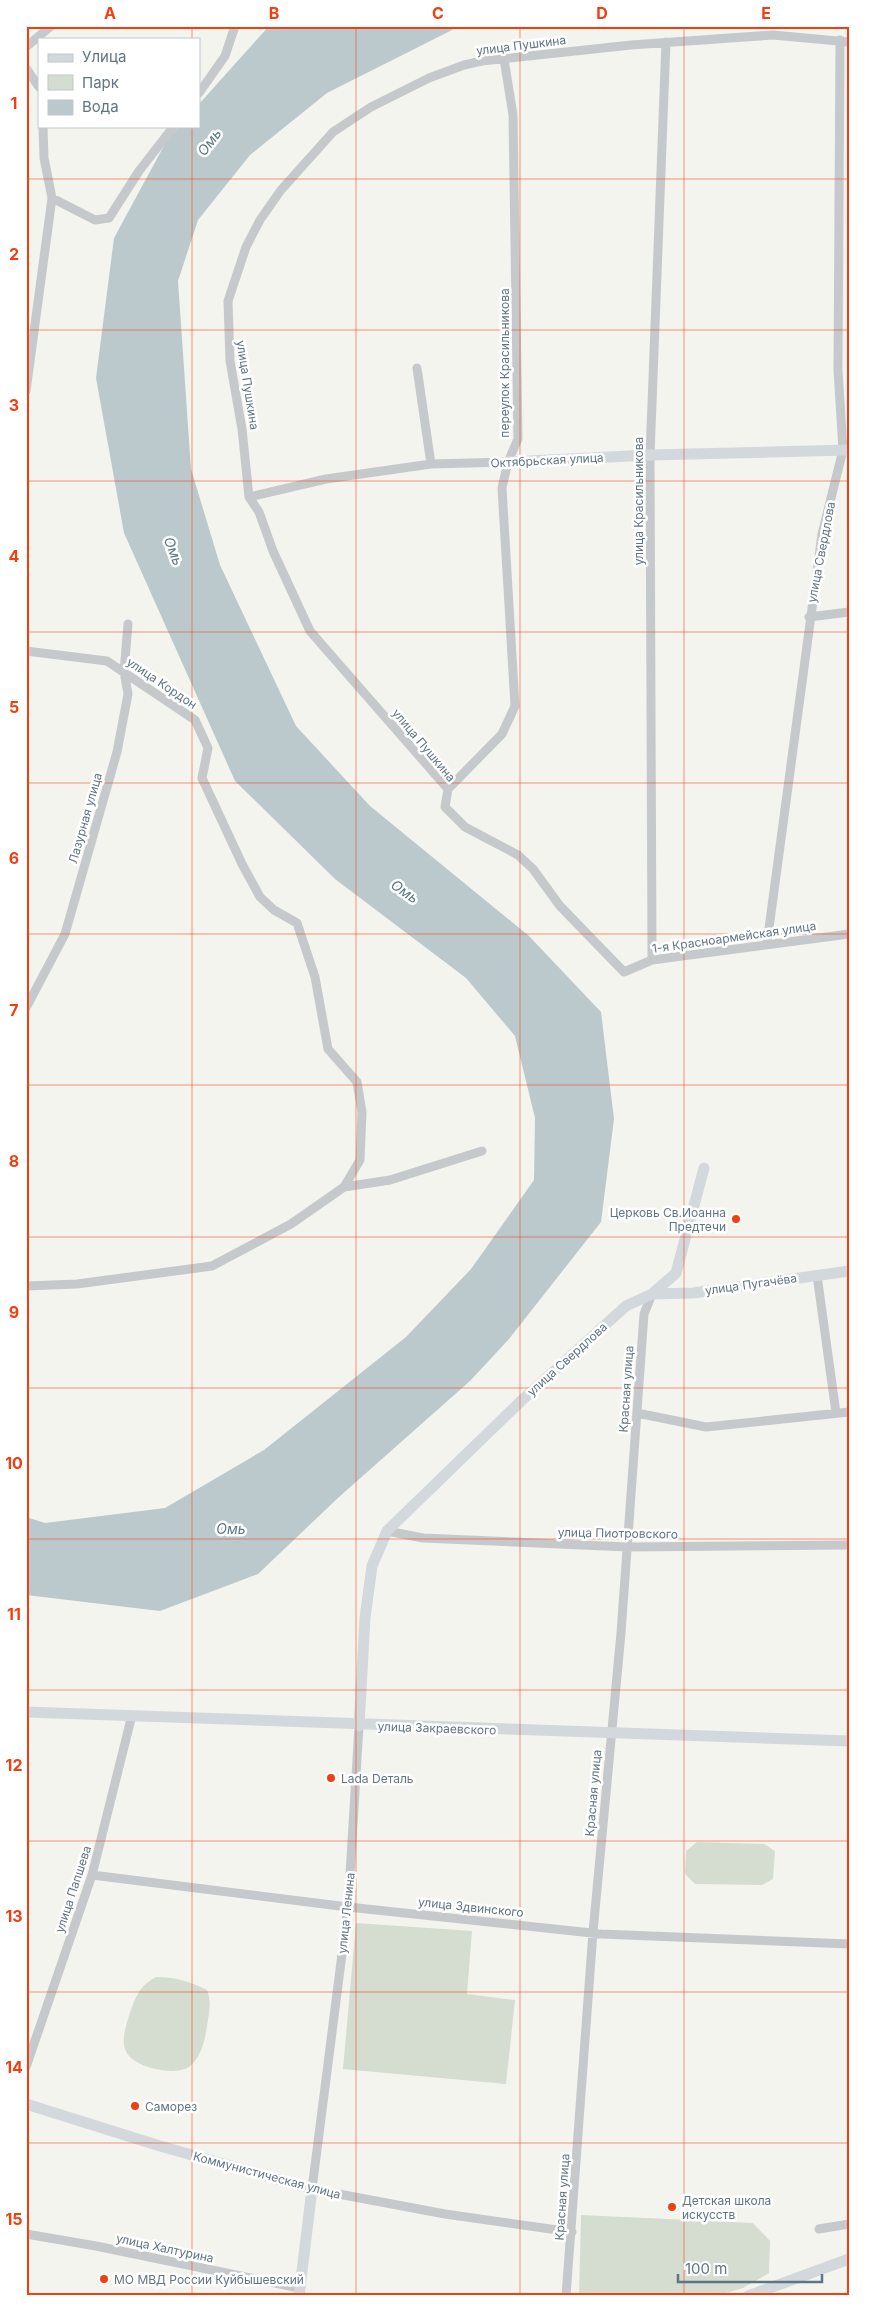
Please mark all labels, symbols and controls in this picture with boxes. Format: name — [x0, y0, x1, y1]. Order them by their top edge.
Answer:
text: A — [104, 3, 116, 23]
text: B — [269, 3, 279, 23]
text: C — [432, 3, 444, 23]
text: D — [596, 3, 608, 23]
text: E — [761, 3, 771, 23]
street label: улица Пушкина — [475, 32, 567, 58]
legend — [38, 38, 200, 128]
text: Улица — [82, 47, 126, 66]
text: Парк — [82, 73, 119, 92]
text: 1 — [11, 93, 17, 113]
text: Вода — [82, 97, 119, 116]
water label: Омь — [193, 125, 225, 159]
text: 2 — [9, 244, 19, 264]
street label: переулок Красильникова — [497, 288, 512, 438]
street label: улица Пушкина — [234, 339, 262, 431]
text: 3 — [9, 395, 19, 415]
street label: улица Красильникова — [631, 437, 646, 565]
street label: Октябрьская улица — [490, 450, 604, 470]
street label: улица Свердлова — [804, 500, 838, 604]
water label: Омь — [161, 534, 187, 568]
text: 4 — [9, 546, 20, 566]
street label: улица Кордон — [124, 654, 200, 712]
text: 5 — [9, 697, 19, 717]
street label: улица Пушкина — [389, 706, 459, 784]
street label: Лазурная улица — [65, 771, 105, 865]
text: 6 — [9, 848, 19, 868]
water label: Омь — [388, 876, 422, 906]
street label: 1-я Красноармейская улица — [651, 918, 817, 956]
text: 7 — [9, 1000, 19, 1020]
text: 8 — [9, 1151, 19, 1171]
place label: Церковь Св.Иоанна Предтечи — [610, 1205, 726, 1234]
marker: Церковь Св.Иоанна Предтечи — [730, 1213, 742, 1225]
street label: улица Пугачёва — [704, 1270, 798, 1298]
text: 9 — [9, 1302, 19, 1322]
street label: улица Свердлова — [524, 1319, 610, 1399]
street label: Красная улица — [615, 1345, 637, 1433]
text: 10 — [5, 1453, 23, 1473]
water label: Омь — [216, 1520, 246, 1537]
street label: улица Пиотровского — [558, 1524, 678, 1542]
text: 11 — [7, 1604, 21, 1624]
street label: улица Закраевского — [377, 1718, 497, 1738]
street label: Красная улица — [582, 1749, 604, 1837]
text: 12 — [6, 1755, 22, 1775]
place label: Lada Dеталь — [341, 1771, 414, 1786]
marker: Lada Dеталь — [325, 1772, 337, 1784]
street label: улица Папшева — [52, 1844, 94, 1934]
street label: улица Ленина — [334, 1872, 358, 1954]
street label: улица Здвинского — [418, 1894, 524, 1920]
text: 13 — [5, 1906, 23, 1926]
text: 14 — [5, 2057, 23, 2077]
place label: Саморез — [145, 2099, 197, 2114]
marker: Саморез — [129, 2100, 141, 2112]
street label: Коммунистическая улица — [192, 2148, 342, 2202]
street label: Красная улица — [551, 2153, 573, 2241]
place label: Детская школа искусств — [682, 2193, 771, 2222]
marker: Детская школа искусств — [666, 2201, 678, 2213]
text: 15 — [5, 2209, 23, 2229]
street label: улица Халтурина — [115, 2230, 215, 2266]
scale bar — [678, 2252, 821, 2284]
text: 100 m — [685, 2259, 727, 2278]
place label: МО МВД России Куйбышевский — [114, 2272, 304, 2287]
marker: МО МВД России Куйбышевский — [98, 2273, 110, 2285]

